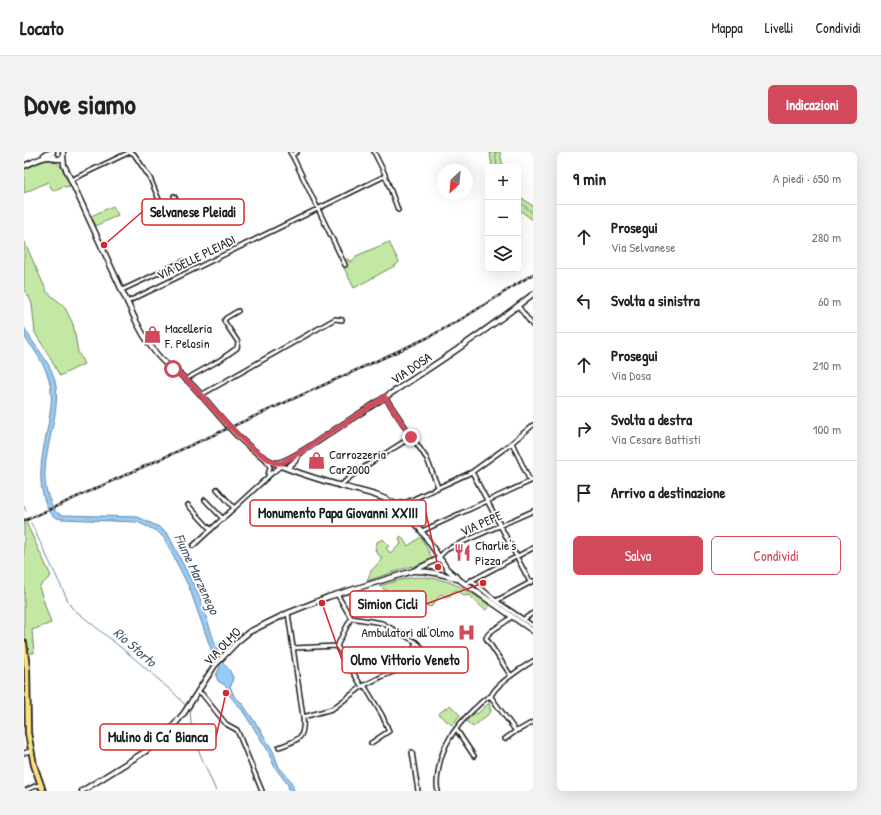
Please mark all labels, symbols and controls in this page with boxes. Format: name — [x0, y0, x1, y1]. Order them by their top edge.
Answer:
text: Locato — [20, 15, 64, 41]
text: Mappa — [711, 18, 743, 37]
text: Livelli — [765, 18, 793, 37]
text: Condividi — [815, 18, 861, 37]
text: Dove siamo — [24, 85, 136, 123]
button: Indicazioni — [768, 85, 857, 124]
north arrow — [437, 164, 473, 200]
map controls — [485, 164, 521, 272]
button: + — [485, 164, 521, 200]
text: 9 min — [573, 167, 606, 190]
text: A piedi · 650 m — [773, 169, 841, 187]
callout: Selvanese Pleiadi — [142, 199, 244, 225]
button: − — [485, 200, 521, 236]
text: Selvanese Pleiadi — [150, 202, 236, 221]
text: Prosegui — [611, 217, 658, 238]
icon: ahead — [573, 226, 595, 248]
text: 280 m — [812, 228, 841, 246]
street label: VIA DELLE PLEIADI — [154, 230, 238, 284]
button: layers — [485, 236, 521, 272]
text: Via Selvanese — [611, 238, 675, 256]
icon: left — [573, 290, 595, 312]
text: Svolta a sinistra — [611, 290, 700, 311]
text: 60 m — [818, 292, 841, 310]
place label: Macelleria F. Pelosin — [164, 319, 212, 352]
shop icon: Macelleria F. Pelosin — [142, 325, 162, 345]
text: Prosegui — [611, 345, 658, 366]
street label: VIA DOSA — [387, 347, 435, 388]
icon: ahead — [573, 354, 595, 376]
text: 210 m — [813, 356, 841, 374]
route start — [164, 360, 182, 378]
text: Via Dosa — [611, 366, 651, 384]
text: Svolta a destra — [611, 409, 692, 430]
icon: right — [573, 418, 595, 440]
text: 100 m — [813, 420, 841, 438]
route end — [402, 428, 420, 446]
text: Via Cesare Battisti — [611, 430, 701, 448]
place label: Carrozzeria Car2000 — [329, 445, 386, 478]
shop icon: Carrozzeria Car2000 — [306, 451, 326, 471]
icon: arrive — [573, 482, 595, 504]
text: Arrivo a destinazione — [611, 482, 725, 503]
callout: Monumento Papa Giovanni XXIII — [250, 500, 426, 526]
text: Monumento Papa Giovanni XXIII — [258, 503, 418, 524]
street label: VIA PEPE — [457, 506, 505, 540]
water label: Fiume Marzenego — [170, 530, 225, 619]
place label: Charlie's Pizza — [475, 536, 516, 569]
button: Salva — [573, 536, 703, 575]
button: Condividi — [711, 536, 841, 575]
restaurant icon: Charlie's Pizza — [452, 542, 472, 562]
callout: Simion Cicli — [350, 591, 426, 617]
text: Simion Cicli — [358, 594, 418, 613]
hospital icon: Ambulatori all'Olmo — [457, 622, 477, 642]
water label: Rio Storto — [110, 623, 162, 671]
street label: VIA OLMO — [199, 623, 245, 669]
place label: Ambulatori all'Olmo — [361, 623, 454, 641]
callout: Olmo Vittorio Veneto — [342, 647, 468, 673]
text: Olmo Vittorio Veneto — [350, 650, 460, 669]
callout: Mulino di Ca’ Bianca — [100, 724, 216, 750]
text: Mulino di Ca’ Bianca — [108, 727, 209, 746]

